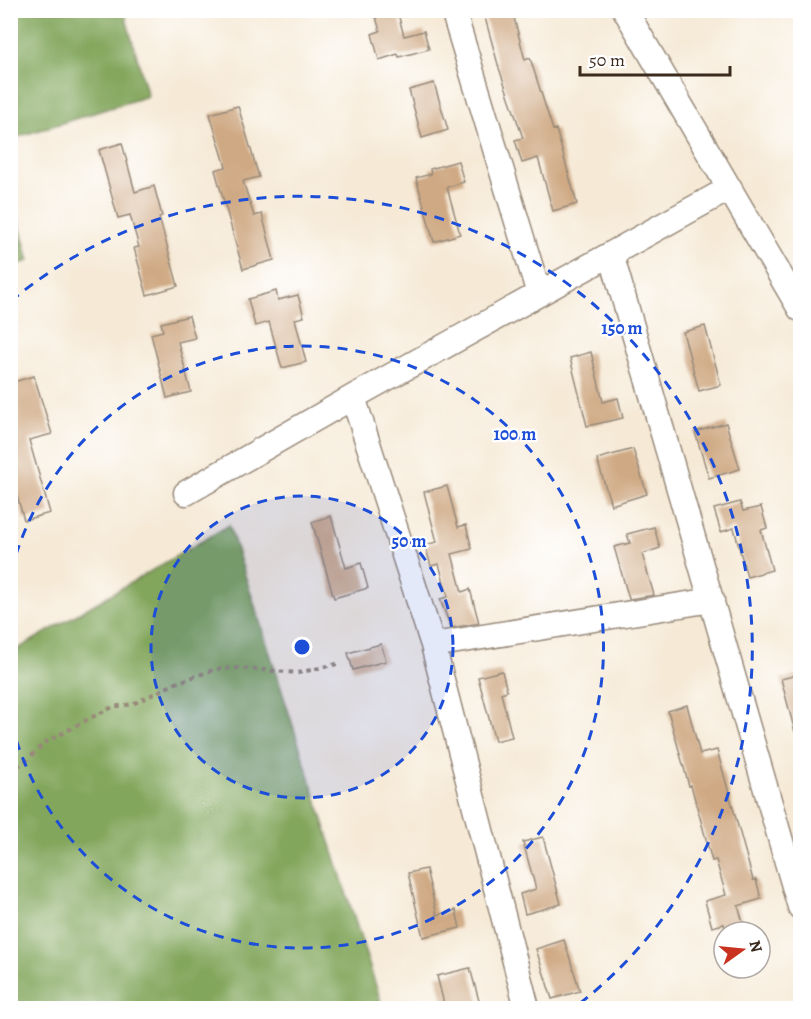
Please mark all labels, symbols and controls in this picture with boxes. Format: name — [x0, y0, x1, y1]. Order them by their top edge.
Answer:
scale bar — [580, 39, 730, 77]
text: 50 m — [589, 48, 625, 72]
text: 150 m — [601, 316, 643, 340]
text: 100 m — [494, 422, 536, 446]
text: 50 m — [392, 529, 426, 553]
centre of rings — [292, 637, 312, 657]
north arrow — [712, 920, 772, 980]
text: N — [743, 938, 768, 955]

